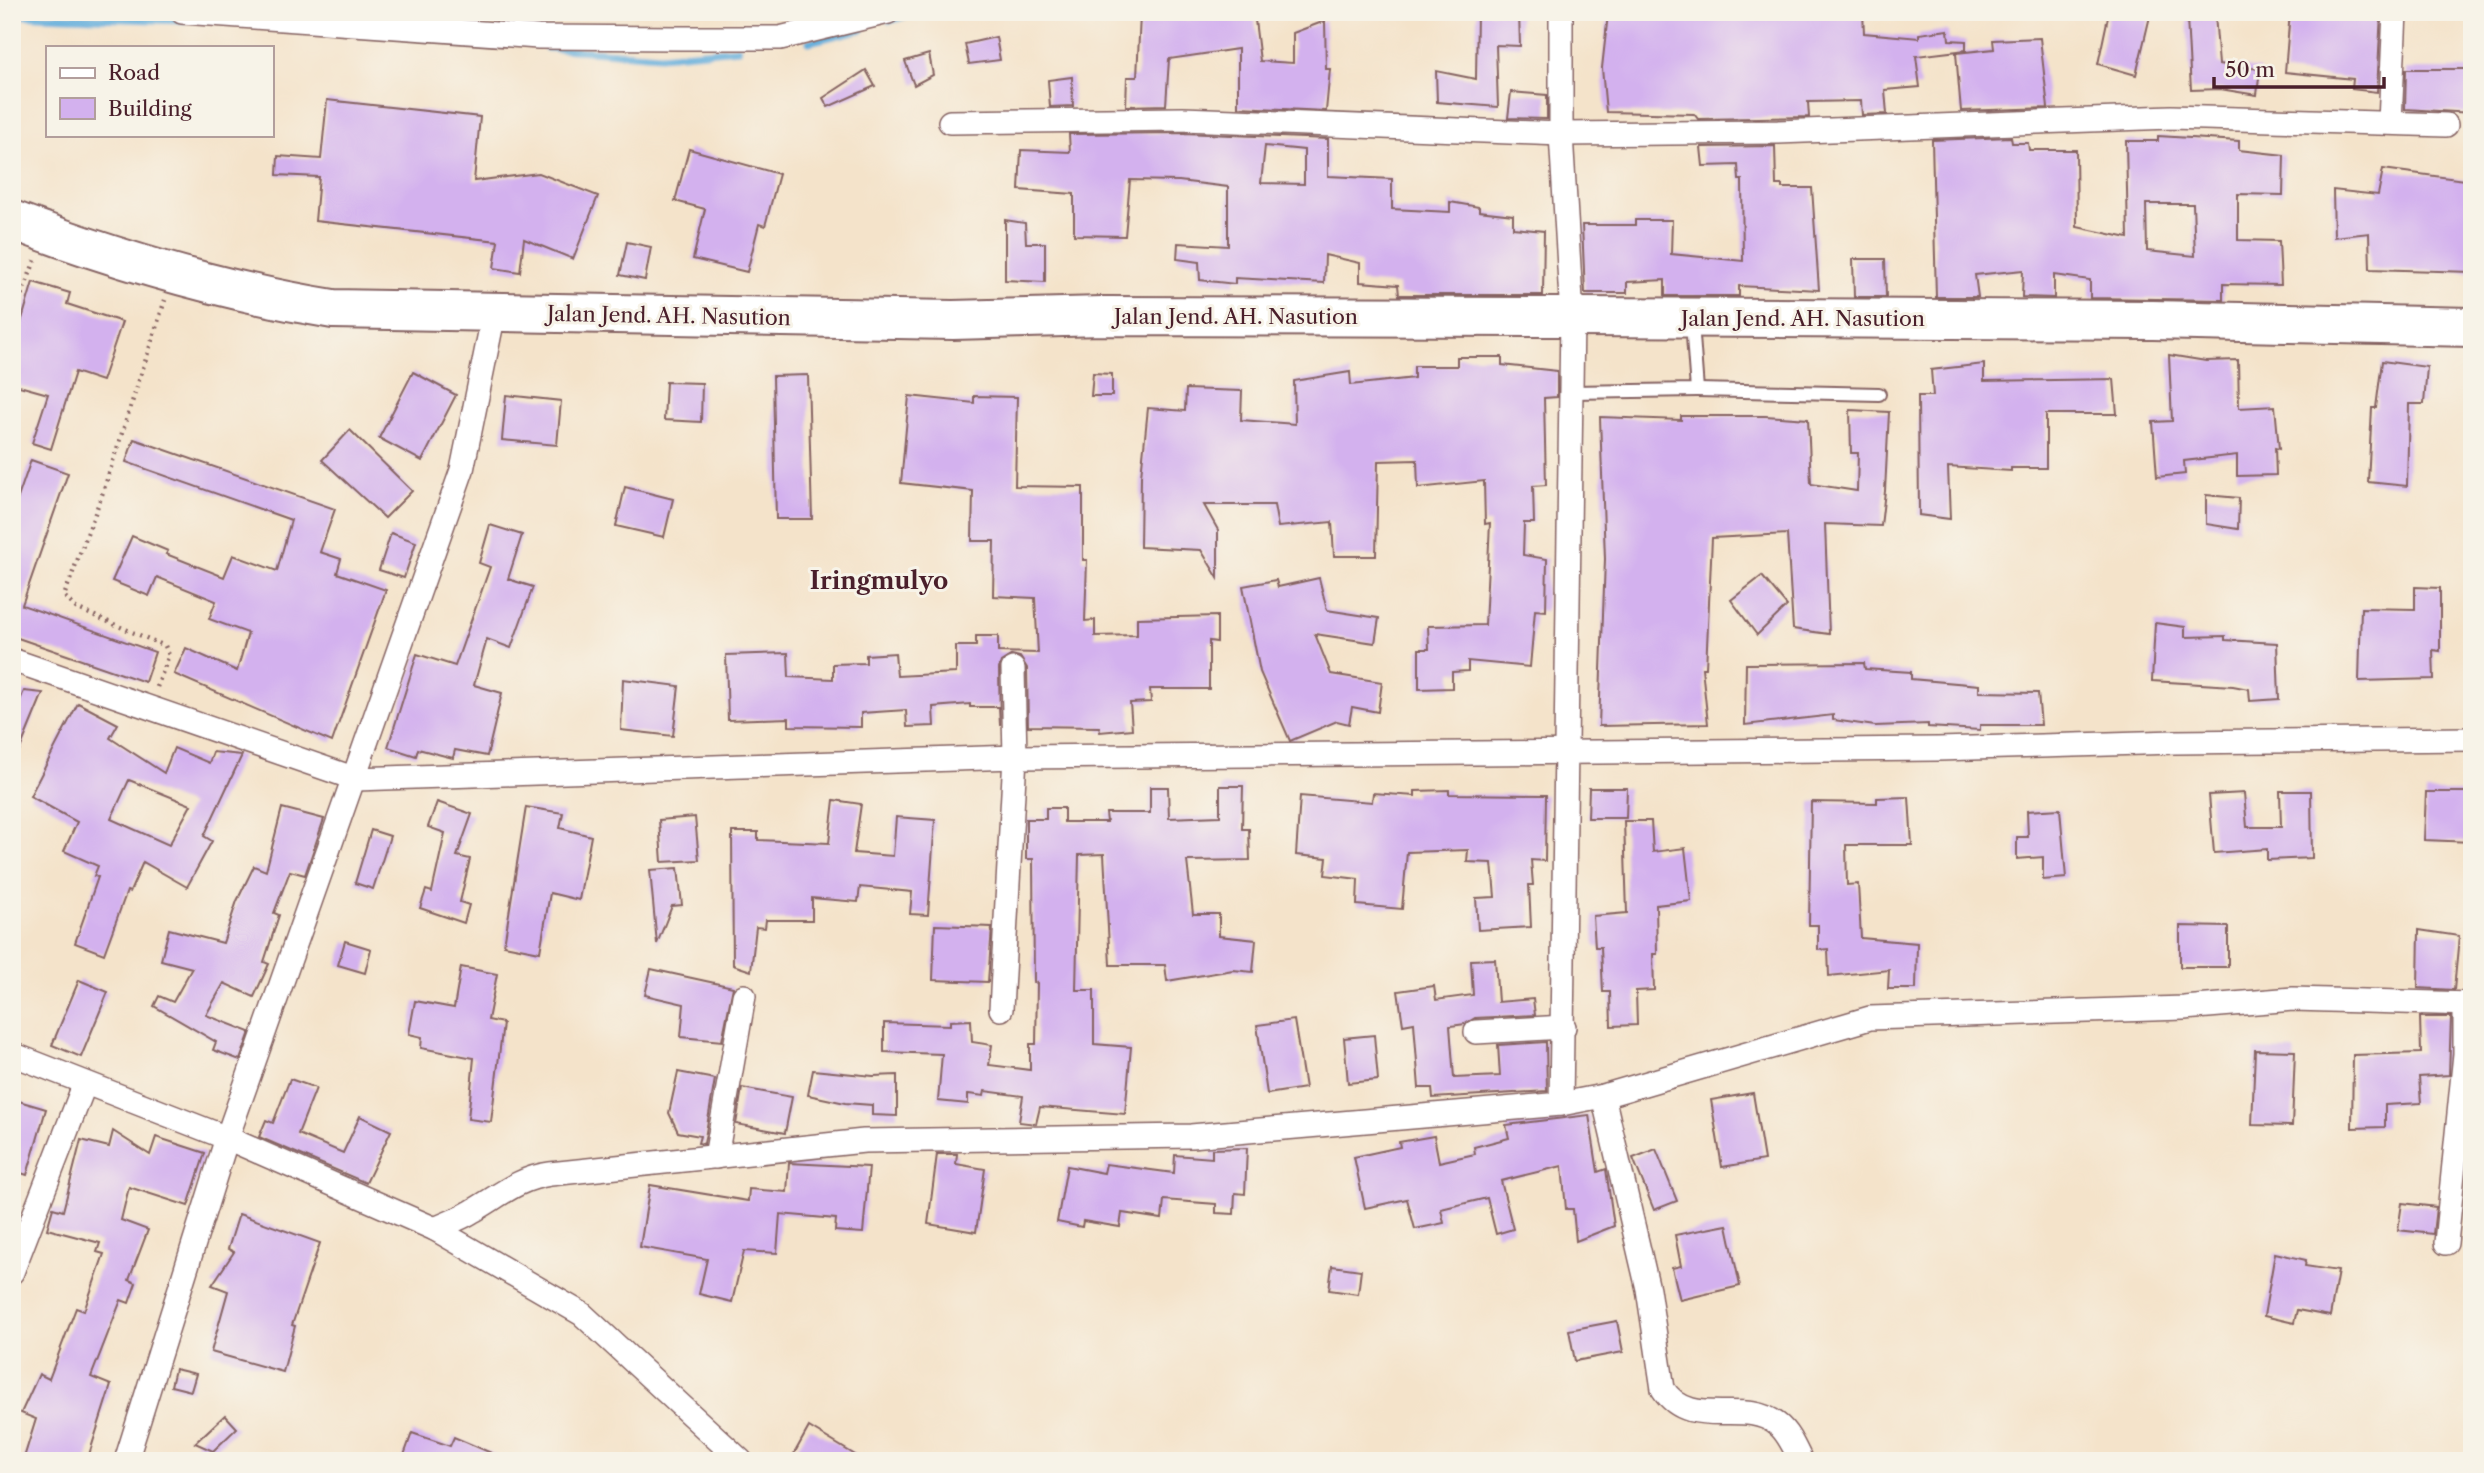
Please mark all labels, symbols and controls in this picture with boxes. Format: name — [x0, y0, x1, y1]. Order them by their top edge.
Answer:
legend — [46, 46, 273, 136]
scale bar — [2214, 46, 2384, 90]
text: 50 m — [2225, 57, 2275, 82]
text: Road — [108, 60, 160, 85]
text: Building — [108, 96, 193, 121]
street label: Jalan Jend. AH. Nasution — [544, 301, 791, 330]
street label: Jalan Jend. AH. Nasution — [1111, 304, 1358, 329]
street label: Jalan Jend. AH. Nasution — [1678, 306, 1925, 331]
district label: Iringmulyo — [810, 566, 948, 595]

